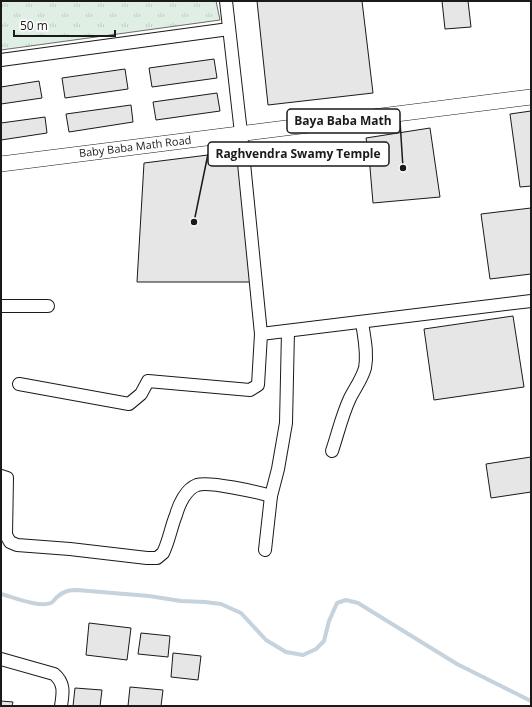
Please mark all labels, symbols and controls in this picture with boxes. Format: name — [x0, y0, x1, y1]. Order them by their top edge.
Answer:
scale bar — [14, 12, 115, 38]
text: 50 m — [20, 17, 48, 34]
callout: Baya Baba Math — [287, 109, 400, 133]
text: Baya Baba Math — [294, 112, 392, 129]
street label: Baby Baba Math Road — [78, 132, 192, 160]
callout: Raghvendra Swamy Temple — [208, 142, 389, 166]
text: Raghvendra Swamy Temple — [215, 145, 381, 162]

